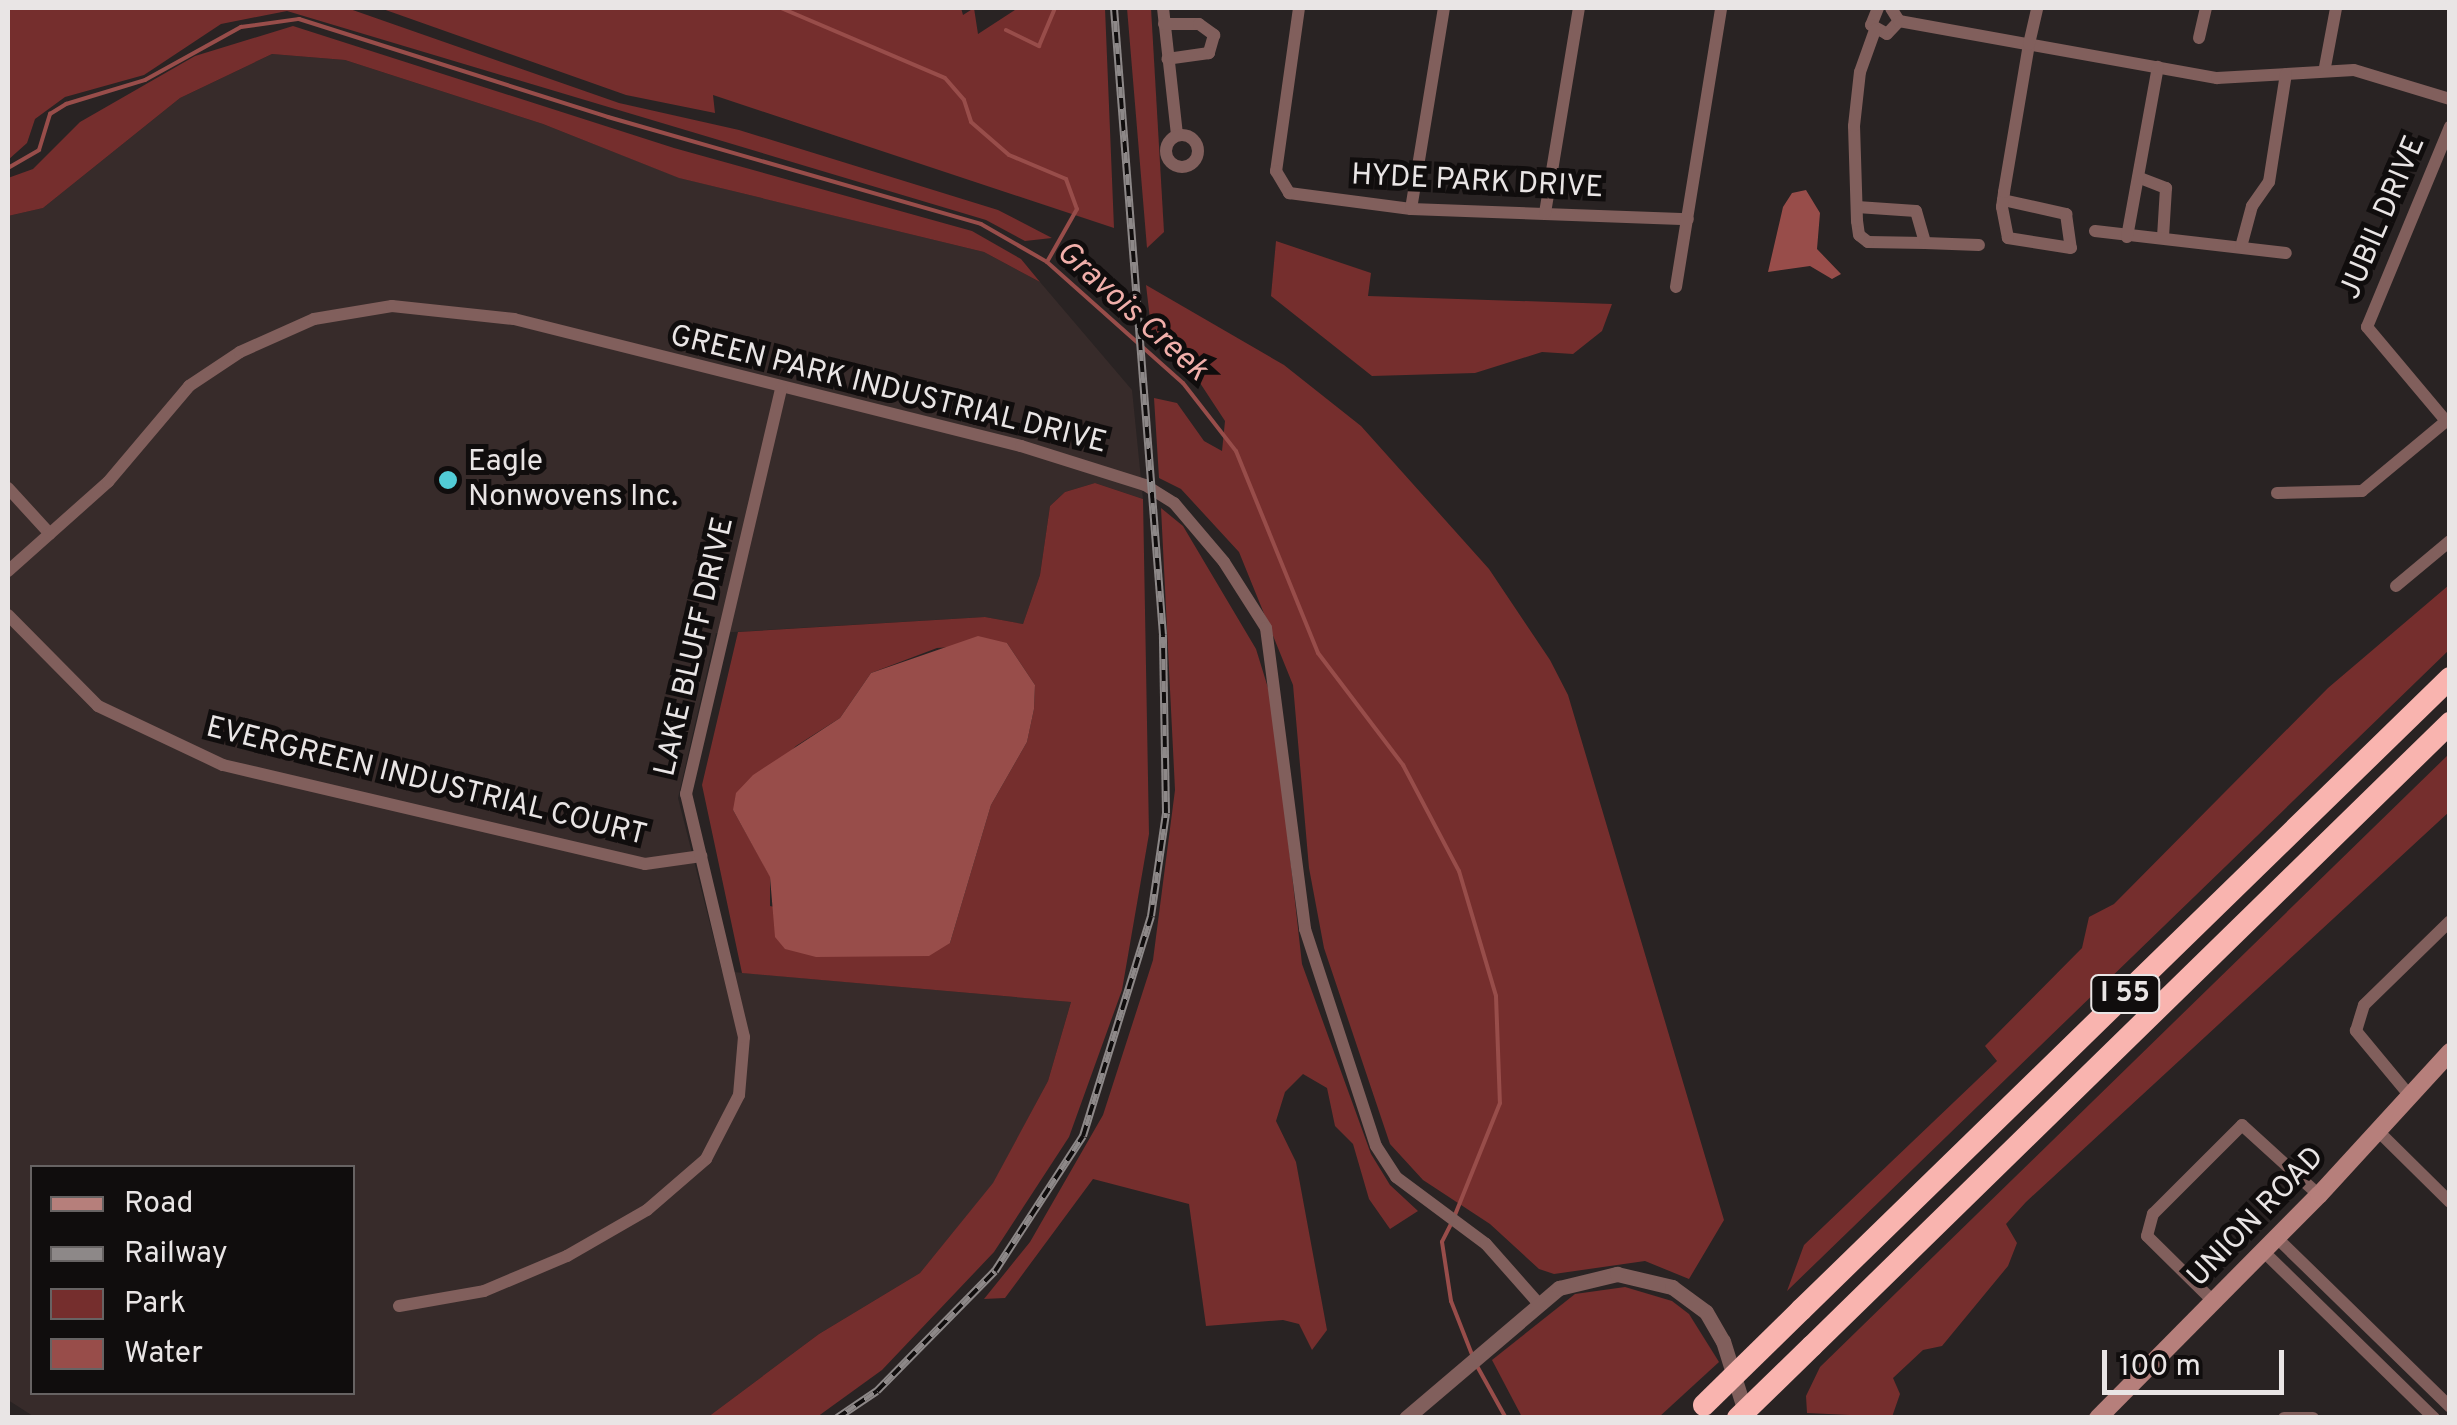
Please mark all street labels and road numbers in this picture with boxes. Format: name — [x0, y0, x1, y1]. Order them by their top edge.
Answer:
street label: JUBIL DRIVE — [2333, 131, 2435, 305]
street label: HYDE PARK DRIVE — [1350, 158, 1604, 208]
street label: GREEN PARK INDUSTRIAL DRIVE — [666, 319, 1110, 463]
street label: LAKE BLUFF DRIVE — [649, 514, 743, 780]
street label: EVERGREEN INDUSTRIAL COURT — [202, 711, 650, 855]
road number: I 55 — [2090, 971, 2160, 1017]
street label: UNION ROAD — [2181, 1140, 2333, 1296]

